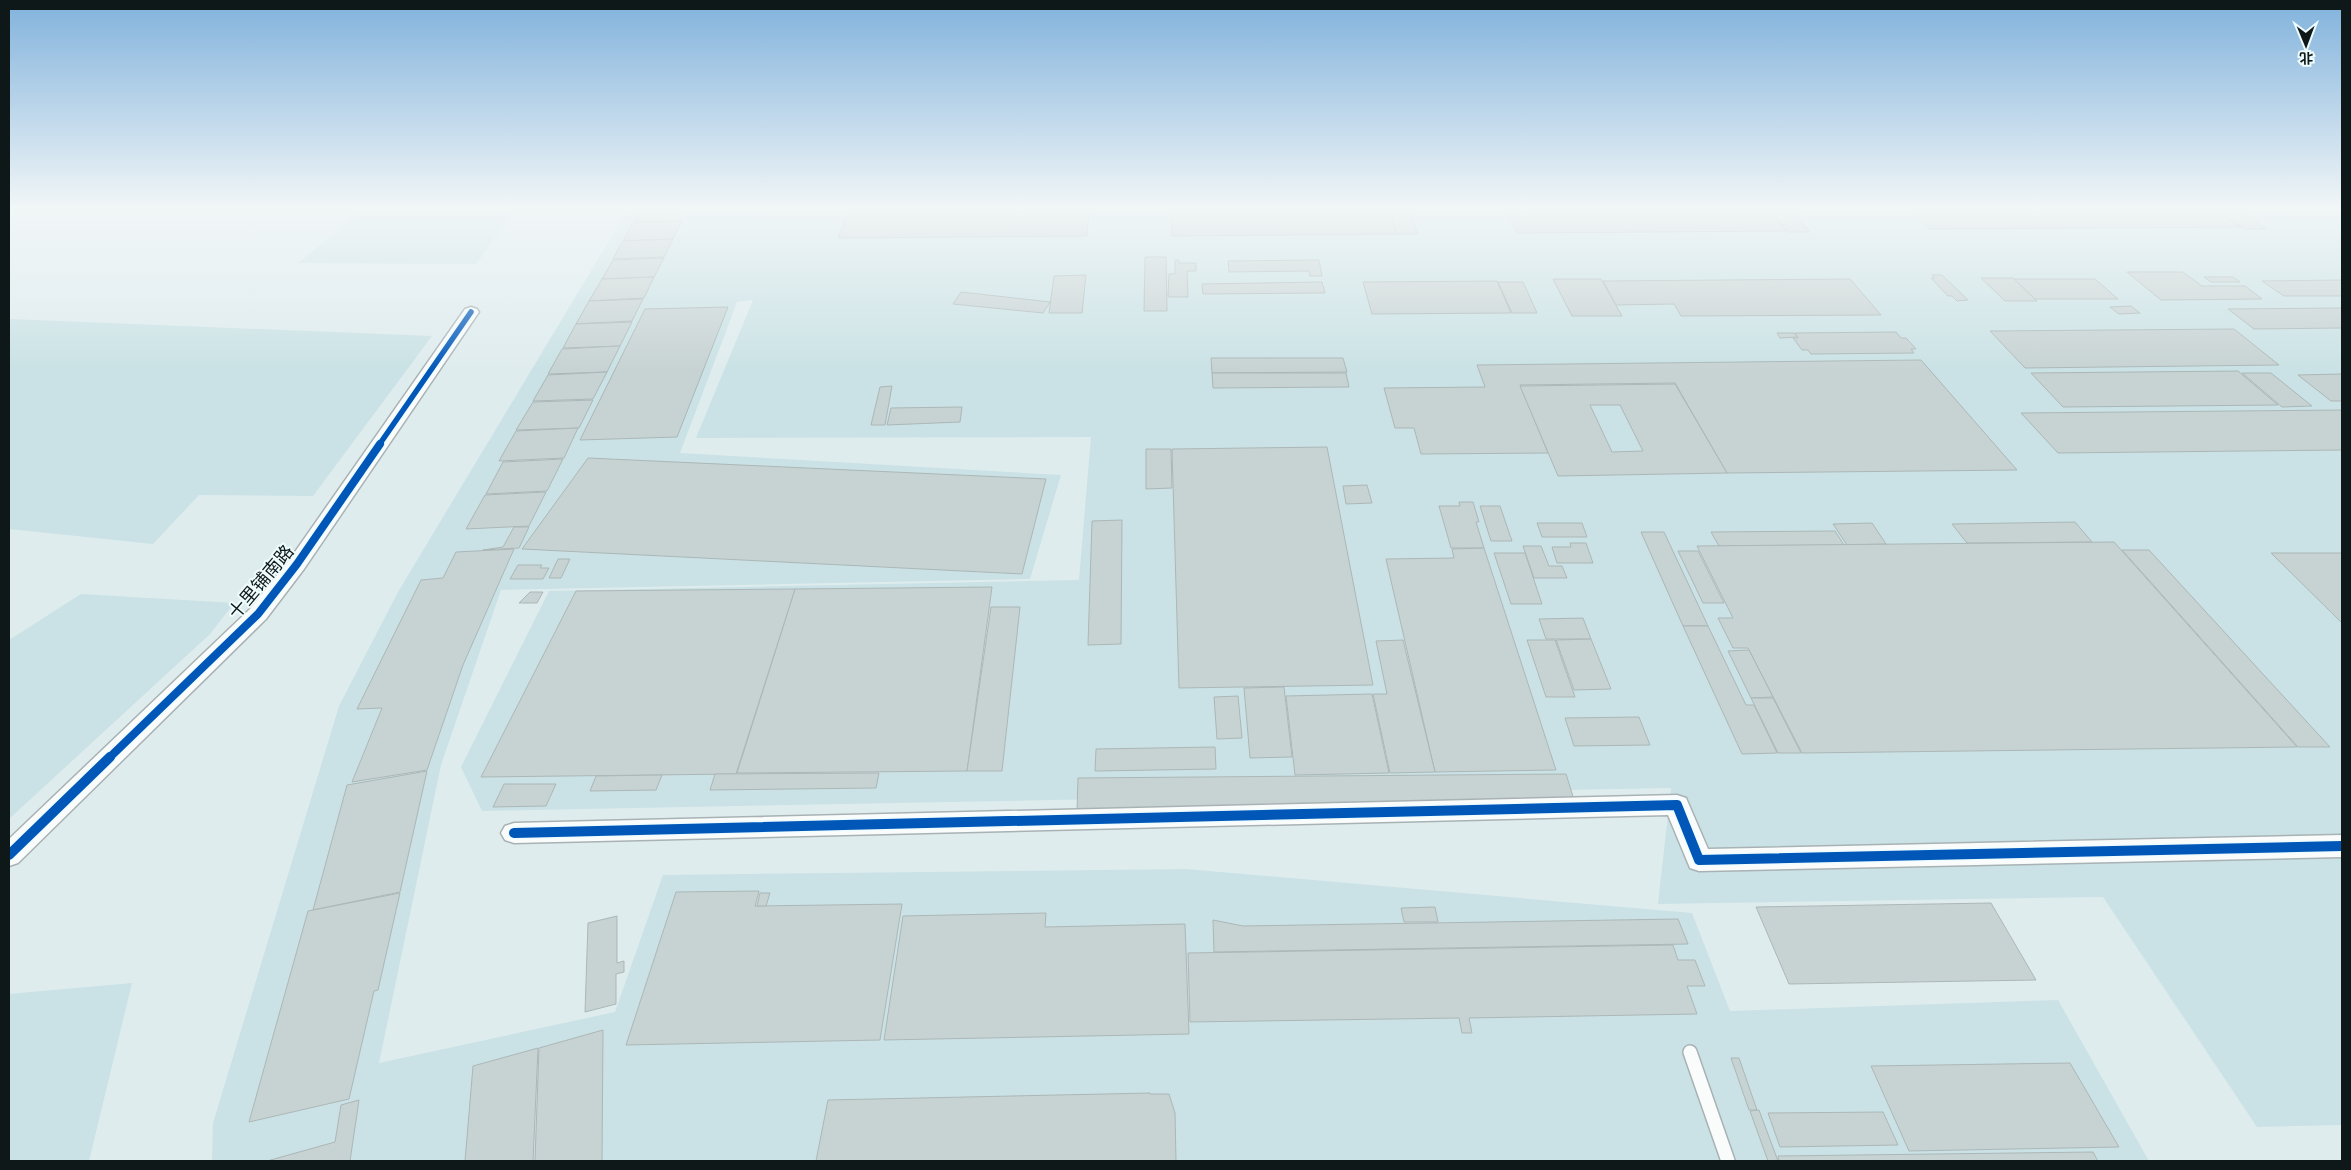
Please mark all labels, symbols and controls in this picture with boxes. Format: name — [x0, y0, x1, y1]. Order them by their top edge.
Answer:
north arrow — [2281, 20, 2331, 70]
text: 北 — [2299, 50, 2313, 67]
street label: 十里铺南路 — [223, 540, 298, 623]

